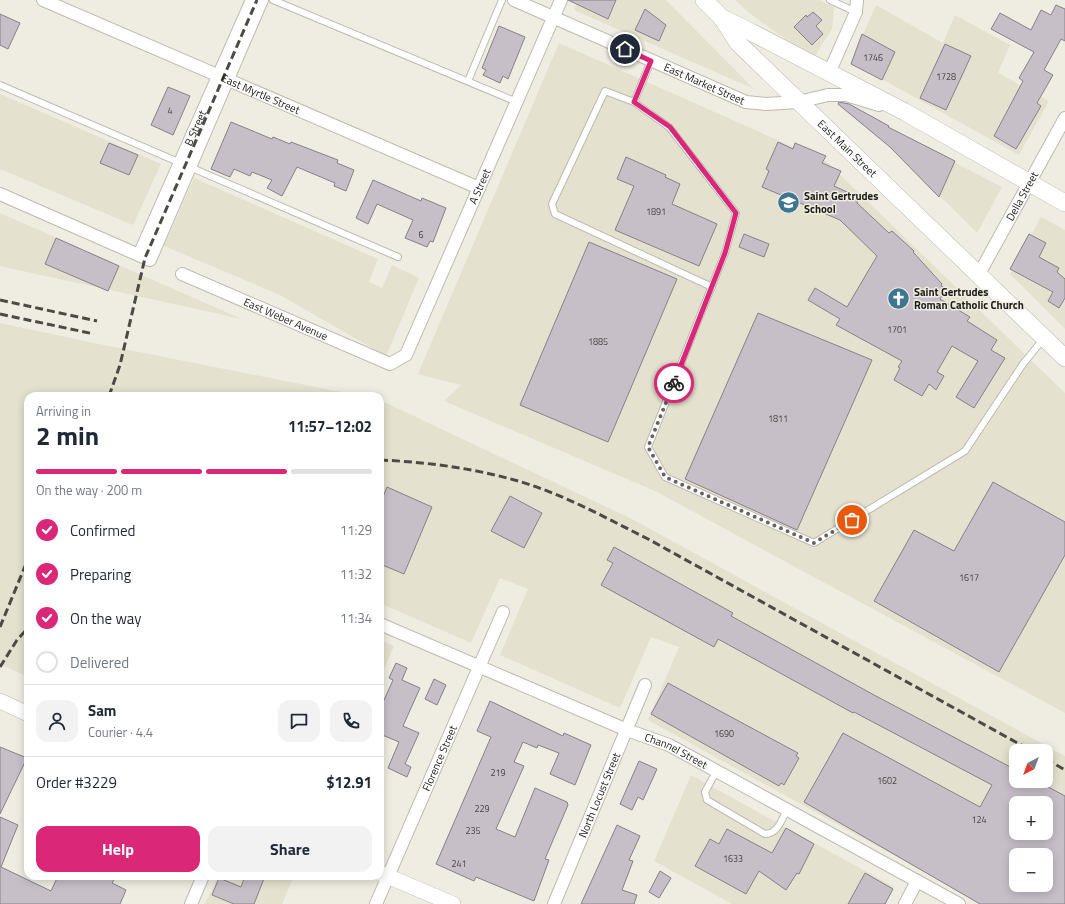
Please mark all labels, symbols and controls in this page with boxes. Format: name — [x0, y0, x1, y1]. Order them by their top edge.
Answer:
pin — [608, 32, 642, 66]
icon: home — [614, 38, 636, 60]
house number: 1746 — [863, 51, 883, 64]
street label: East Market Street — [661, 59, 748, 109]
street label: East Myrtle Street — [219, 70, 303, 118]
house number: 1728 — [936, 70, 956, 83]
house number: 4 — [167, 104, 173, 117]
street label: B Street — [180, 107, 210, 148]
street label: East Main Street — [814, 116, 881, 181]
street label: A Street — [465, 166, 494, 207]
street label: Della Street — [1002, 168, 1042, 224]
place label: Saint Gertrudes School — [804, 188, 878, 217]
school or university icon: Saint Gertrudes School — [775, 189, 801, 215]
house number: 1891 — [646, 205, 666, 218]
house number: 6 — [418, 228, 424, 241]
place label: Saint Gertrudes Roman Catholic Church — [914, 284, 1024, 313]
church icon: Saint Gertrudes Roman Catholic Church — [886, 285, 912, 311]
street label: East Weber Avenue — [241, 294, 331, 344]
house number: 1701 — [887, 323, 907, 336]
house number: 1885 — [588, 335, 608, 348]
courier — [654, 363, 694, 403]
icon: bike — [663, 372, 685, 394]
text: Arriving in — [36, 401, 91, 421]
house number: 1811 — [768, 412, 788, 425]
text: 11:57–12:02 — [288, 415, 372, 438]
text: 2 min — [36, 416, 99, 455]
text: On the way · 200 m — [36, 480, 142, 500]
pin — [835, 503, 869, 537]
icon: bag — [841, 509, 863, 531]
icon: check — [36, 519, 58, 541]
text: Confirmed — [70, 519, 135, 542]
text: 11:29 — [340, 520, 372, 540]
icon: check — [36, 563, 58, 585]
text: Preparing — [70, 563, 131, 586]
text: 11:32 — [340, 564, 372, 584]
house number: 1617 — [959, 571, 979, 584]
icon: check — [36, 607, 58, 629]
text: On the way — [70, 607, 142, 630]
text: 11:34 — [340, 608, 372, 628]
text: Delivered — [70, 651, 129, 674]
text: Sam — [88, 699, 116, 722]
button: person — [36, 700, 78, 742]
button: chat — [278, 700, 320, 742]
button: phone — [330, 700, 372, 742]
text: Courier · 4.4 — [88, 722, 153, 742]
street label: Florence Street — [418, 723, 461, 794]
house number: 1690 — [714, 727, 734, 740]
street label: Channel Street — [642, 729, 710, 773]
north arrow — [1009, 744, 1053, 788]
map controls — [1009, 744, 1053, 892]
street label: North Locust Street — [574, 750, 624, 840]
house number: 219 — [490, 766, 506, 779]
text: Order #3229 — [36, 771, 117, 794]
text: $12.91 — [326, 771, 372, 794]
house number: 1602 — [877, 774, 897, 787]
button: + — [1009, 796, 1053, 840]
house number: 229 — [474, 802, 490, 815]
house number: 124 — [971, 813, 987, 826]
house number: 235 — [465, 824, 481, 837]
button: Help — [36, 826, 200, 872]
button: Share — [208, 826, 372, 872]
button: − — [1009, 848, 1053, 892]
house number: 1633 — [723, 852, 743, 865]
house number: 241 — [451, 857, 467, 870]

